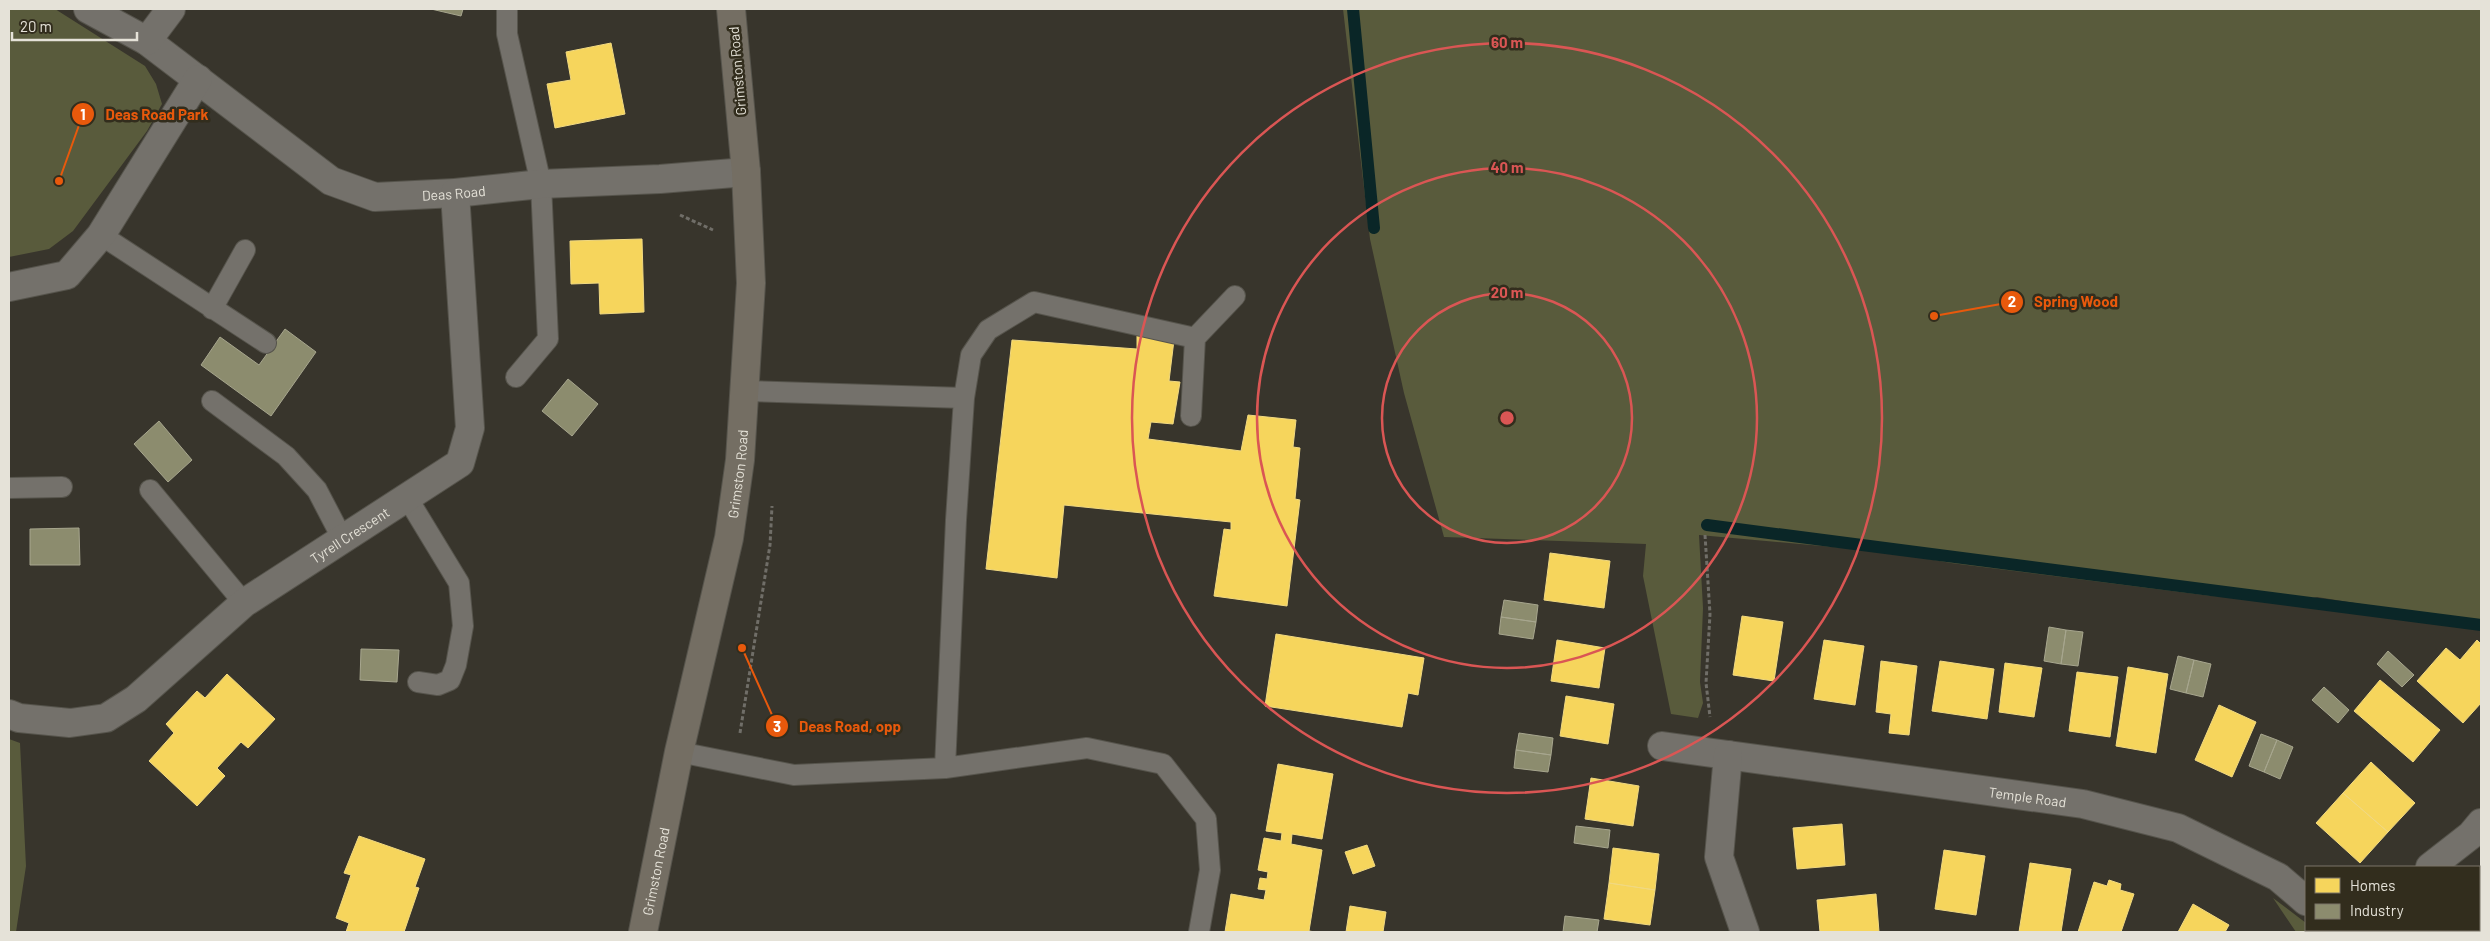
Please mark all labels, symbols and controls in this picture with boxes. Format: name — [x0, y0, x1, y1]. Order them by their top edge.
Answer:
scale bar — [12, 10, 138, 42]
text: 20 m — [20, 17, 52, 35]
street label: Grimston Road — [725, 26, 749, 116]
text: 60 m — [1491, 33, 1523, 51]
callout: Deas Road Park — [70, 99, 219, 129]
text: 1 — [80, 105, 86, 123]
text: Deas Road Park — [105, 105, 209, 123]
text: 40 m — [1490, 158, 1524, 176]
street label: Deas Road — [421, 181, 486, 203]
text: 20 m — [1491, 283, 1523, 301]
callout: Spring Wood — [1999, 287, 2128, 317]
text: 2 — [2008, 292, 2016, 310]
text: Spring Wood — [2034, 292, 2118, 310]
centre of rings — [1498, 409, 1516, 427]
street label: Grimston Road — [723, 429, 750, 519]
street label: Tyrell Crescent — [307, 503, 392, 566]
callout: Deas Road, opp — [764, 711, 911, 741]
text: 3 — [773, 717, 781, 735]
text: Deas Road, opp — [799, 717, 901, 735]
street label: Temple Road — [1988, 783, 2067, 810]
street label: Grimston Road — [638, 826, 672, 917]
legend — [2305, 866, 2480, 931]
text: Homes — [2350, 876, 2395, 894]
text: Industry — [2350, 901, 2404, 919]

